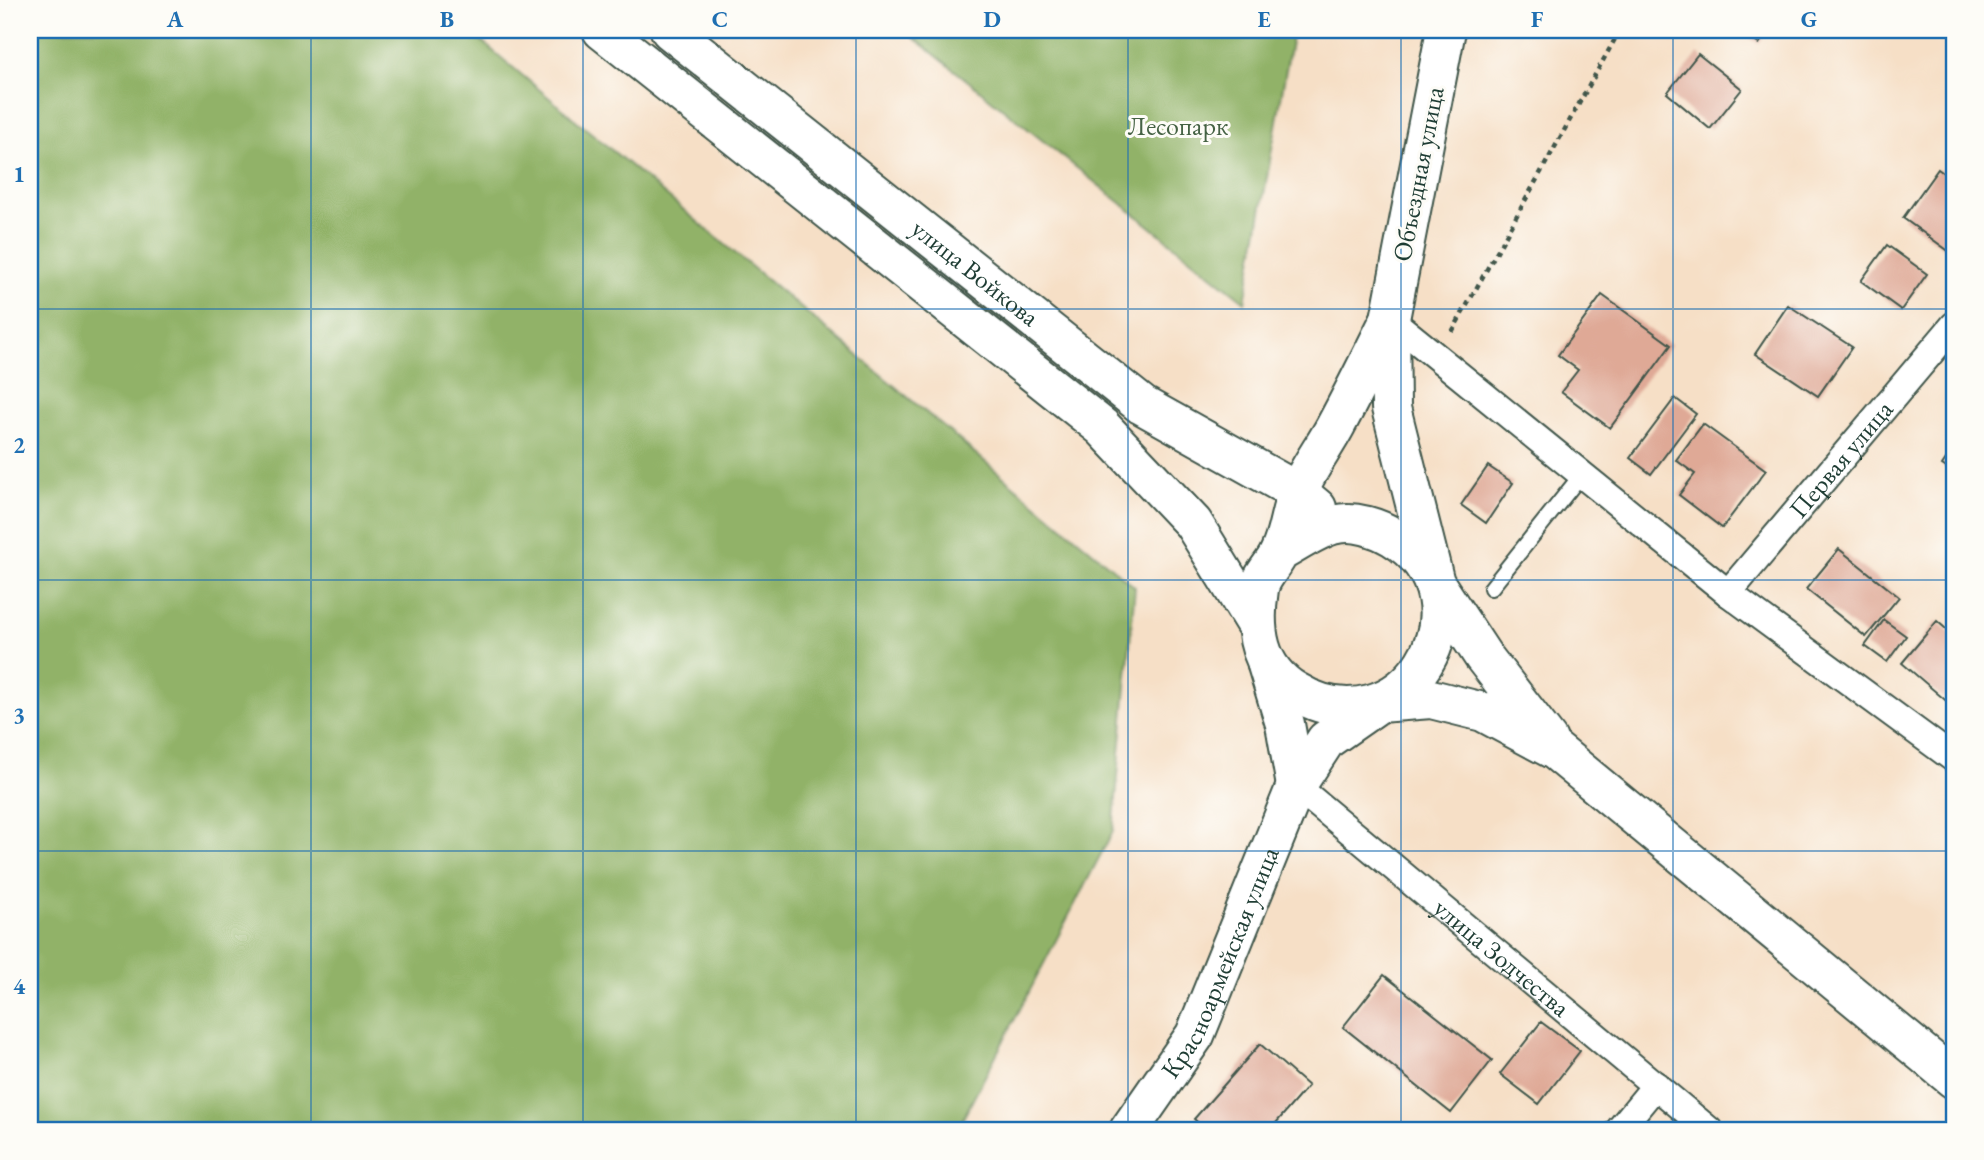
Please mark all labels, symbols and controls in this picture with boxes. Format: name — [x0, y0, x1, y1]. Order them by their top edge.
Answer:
text: A — [166, 4, 184, 34]
text: B — [440, 4, 454, 34]
text: C — [712, 4, 728, 34]
text: D — [983, 4, 1001, 34]
text: E — [1257, 4, 1271, 34]
text: F — [1531, 4, 1544, 34]
text: G — [1801, 4, 1817, 34]
street label: Объездная улица — [1384, 83, 1452, 264]
park label: Лесопарк — [1128, 109, 1229, 143]
text: 1 — [13, 159, 25, 189]
street label: улица Войкова — [904, 211, 1047, 334]
street label: Первая улица — [1781, 393, 1901, 525]
text: 2 — [13, 430, 25, 460]
text: 3 — [13, 700, 25, 730]
street label: Красноармейская улица — [1153, 841, 1287, 1085]
street label: улица Зодчества — [1427, 891, 1578, 1025]
text: 4 — [13, 971, 26, 1001]

